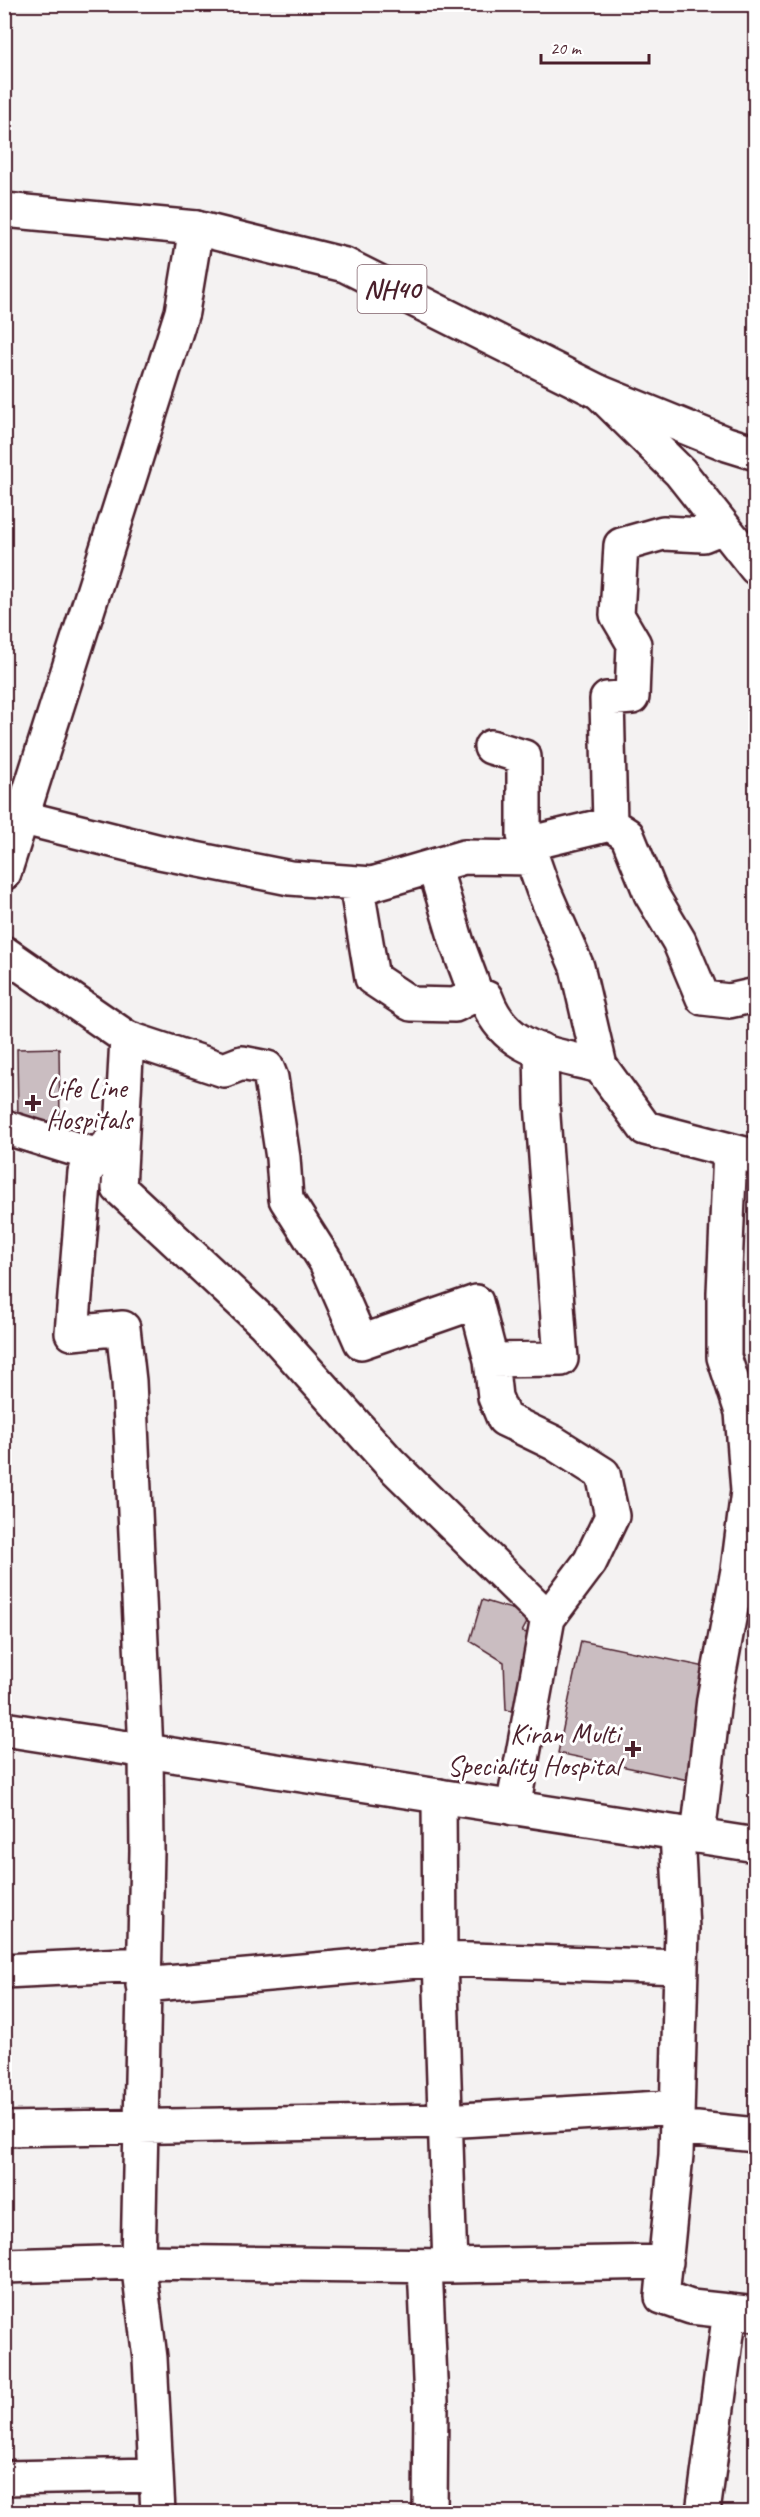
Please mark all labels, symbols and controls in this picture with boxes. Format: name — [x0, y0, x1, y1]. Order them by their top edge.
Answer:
scale bar — [541, 27, 649, 65]
text: 20 m — [550, 37, 583, 59]
road number: NH40 — [358, 265, 426, 313]
place label: Life Line Hospitals — [46, 1070, 134, 1137]
marker: Life Line Hospitals — [24, 1094, 42, 1112]
place label: Kiran Multi Speciality Hospital — [447, 1716, 625, 1783]
marker: Kiran Multi Speciality Hospital — [624, 1740, 642, 1758]

